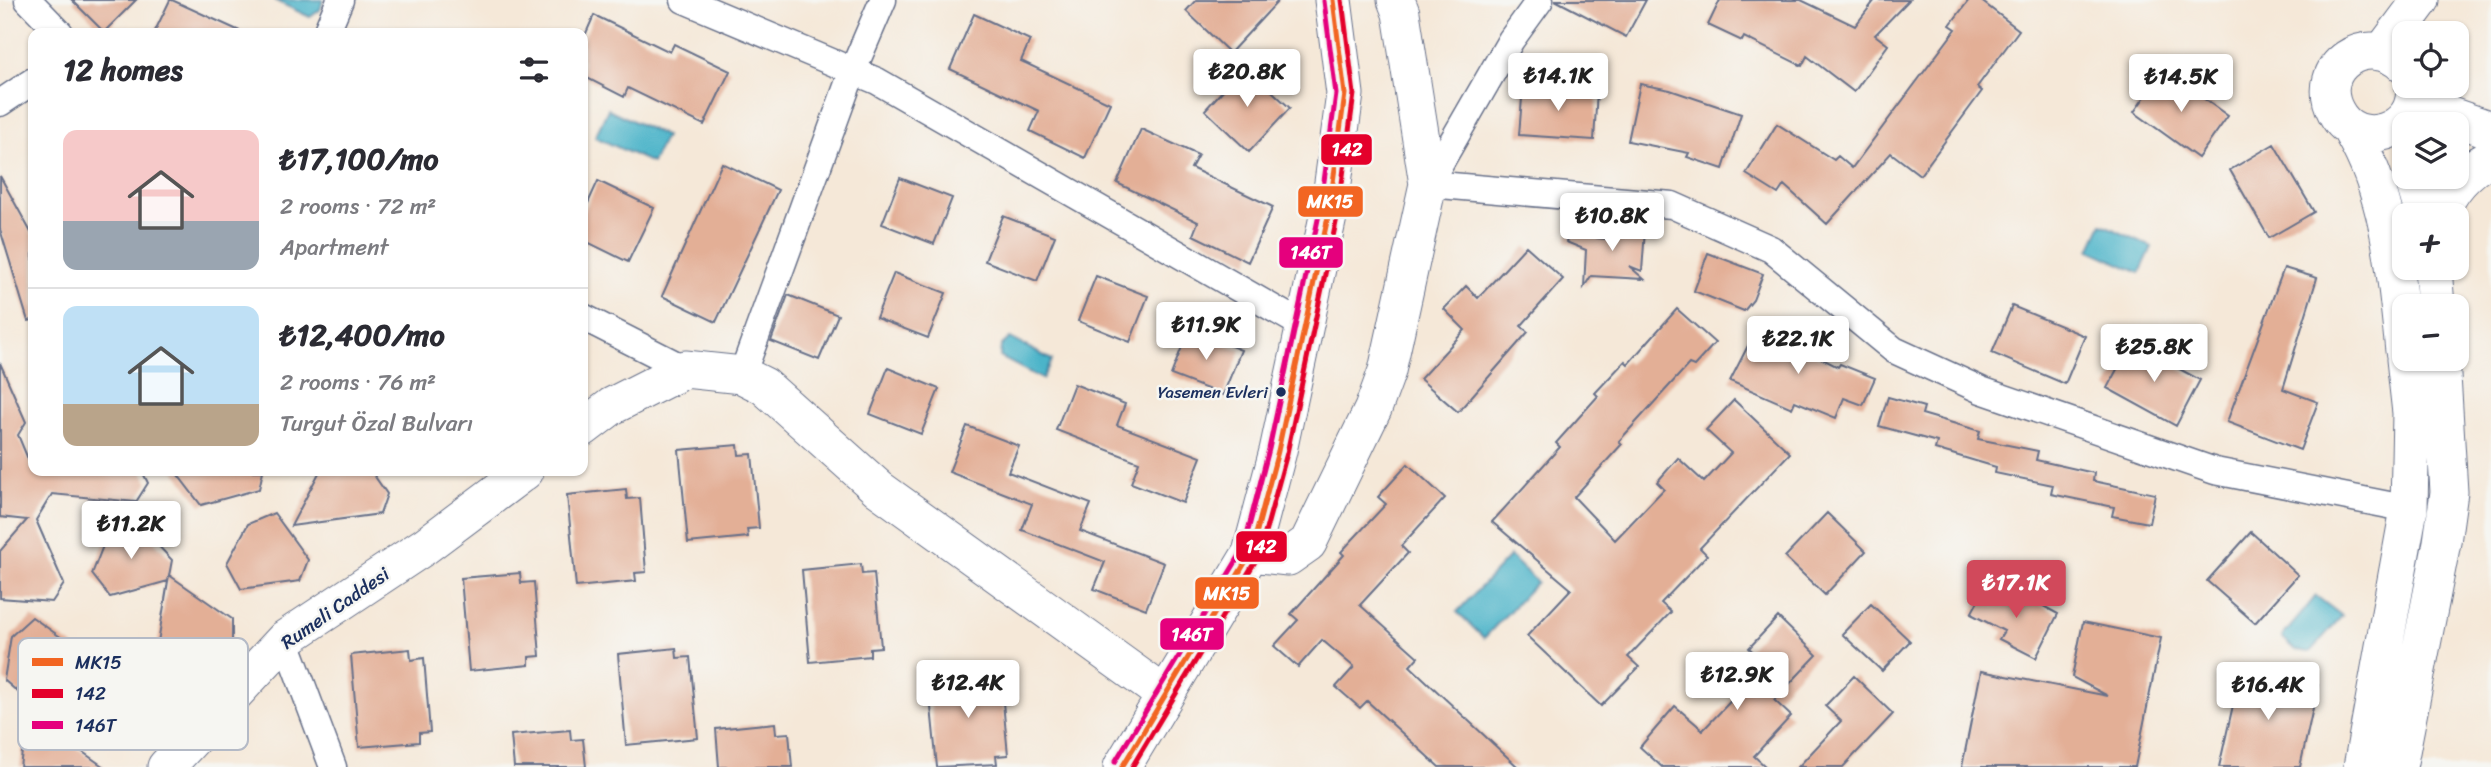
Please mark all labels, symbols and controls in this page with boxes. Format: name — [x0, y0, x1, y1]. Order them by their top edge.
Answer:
map controls — [2392, 21, 2469, 371]
button: locate — [2392, 21, 2469, 98]
text: 12 homes — [63, 43, 183, 97]
pin: ₺20.8K — [1190, 50, 1304, 109]
icon: filters — [515, 51, 553, 89]
text: ₺20.8K — [1209, 51, 1285, 92]
pin: ₺14.1K — [1501, 54, 1615, 113]
pin: ₺14.5K — [2124, 54, 2238, 114]
text: ₺14.1K — [1524, 55, 1592, 96]
text: ₺14.5K — [2145, 56, 2217, 97]
button: layers — [2392, 112, 2469, 189]
text: ₺17,100/mo — [280, 132, 439, 186]
line badge: 142 — [1320, 133, 1373, 166]
text: 142 — [1332, 133, 1363, 166]
icon: home — [119, 158, 203, 242]
line badge: MK15 — [1297, 185, 1364, 218]
text: MK15 — [1306, 185, 1354, 218]
text: 2 rooms · 72 m² — [280, 186, 436, 227]
pin: ₺10.8K — [1555, 194, 1669, 253]
text: ₺10.8K — [1576, 195, 1648, 236]
button: + — [2392, 203, 2469, 280]
text: Apartment — [280, 227, 389, 268]
line badge: 146T — [1278, 236, 1344, 269]
text: 146T — [1290, 236, 1333, 269]
button: − — [2392, 294, 2469, 371]
pin: ₺11.9K — [1149, 302, 1263, 362]
text: ₺11.9K — [1172, 304, 1240, 345]
text: ₺12,400/mo — [280, 308, 445, 362]
pin: ₺22.1K — [1741, 316, 1855, 376]
text: ₺22.1K — [1763, 318, 1833, 359]
pin: ₺25.8K — [2097, 324, 2211, 384]
text: ₺25.8K — [2117, 326, 2191, 367]
icon: home — [119, 334, 203, 418]
text: 2 rooms · 76 m² — [280, 362, 436, 403]
place label: Yasemen Evleri — [1158, 377, 1269, 407]
marker: Yasemen Evleri — [1274, 385, 1288, 399]
text: Turgut Özal Bulvarı — [280, 403, 473, 444]
pin: ₺11.2K — [74, 502, 188, 561]
text: ₺11.2K — [98, 503, 164, 544]
line badge: 142 — [1235, 530, 1288, 563]
text: 142 — [1246, 530, 1277, 563]
street label: Rumeli Caddesi — [274, 558, 397, 658]
pin: ₺17.1K — [1959, 560, 2073, 620]
text: ₺17.1K — [1983, 562, 2049, 603]
line badge: MK15 — [1194, 576, 1260, 610]
text: MK15 — [1203, 577, 1251, 610]
line badge: 146T — [1159, 617, 1225, 651]
text: 146T — [1171, 618, 1214, 651]
legend — [18, 638, 248, 750]
text: MK15 — [75, 646, 122, 679]
pin: ₺12.9K — [1680, 652, 1794, 712]
text: ₺12.9K — [1702, 654, 1772, 695]
pin: ₺12.4K — [911, 660, 1025, 720]
text: ₺12.4K — [932, 662, 1004, 703]
pin: ₺16.4K — [2211, 662, 2325, 722]
text: ₺16.4K — [2233, 664, 2303, 705]
text: 142 — [75, 677, 106, 710]
text: 146T — [75, 709, 118, 742]

